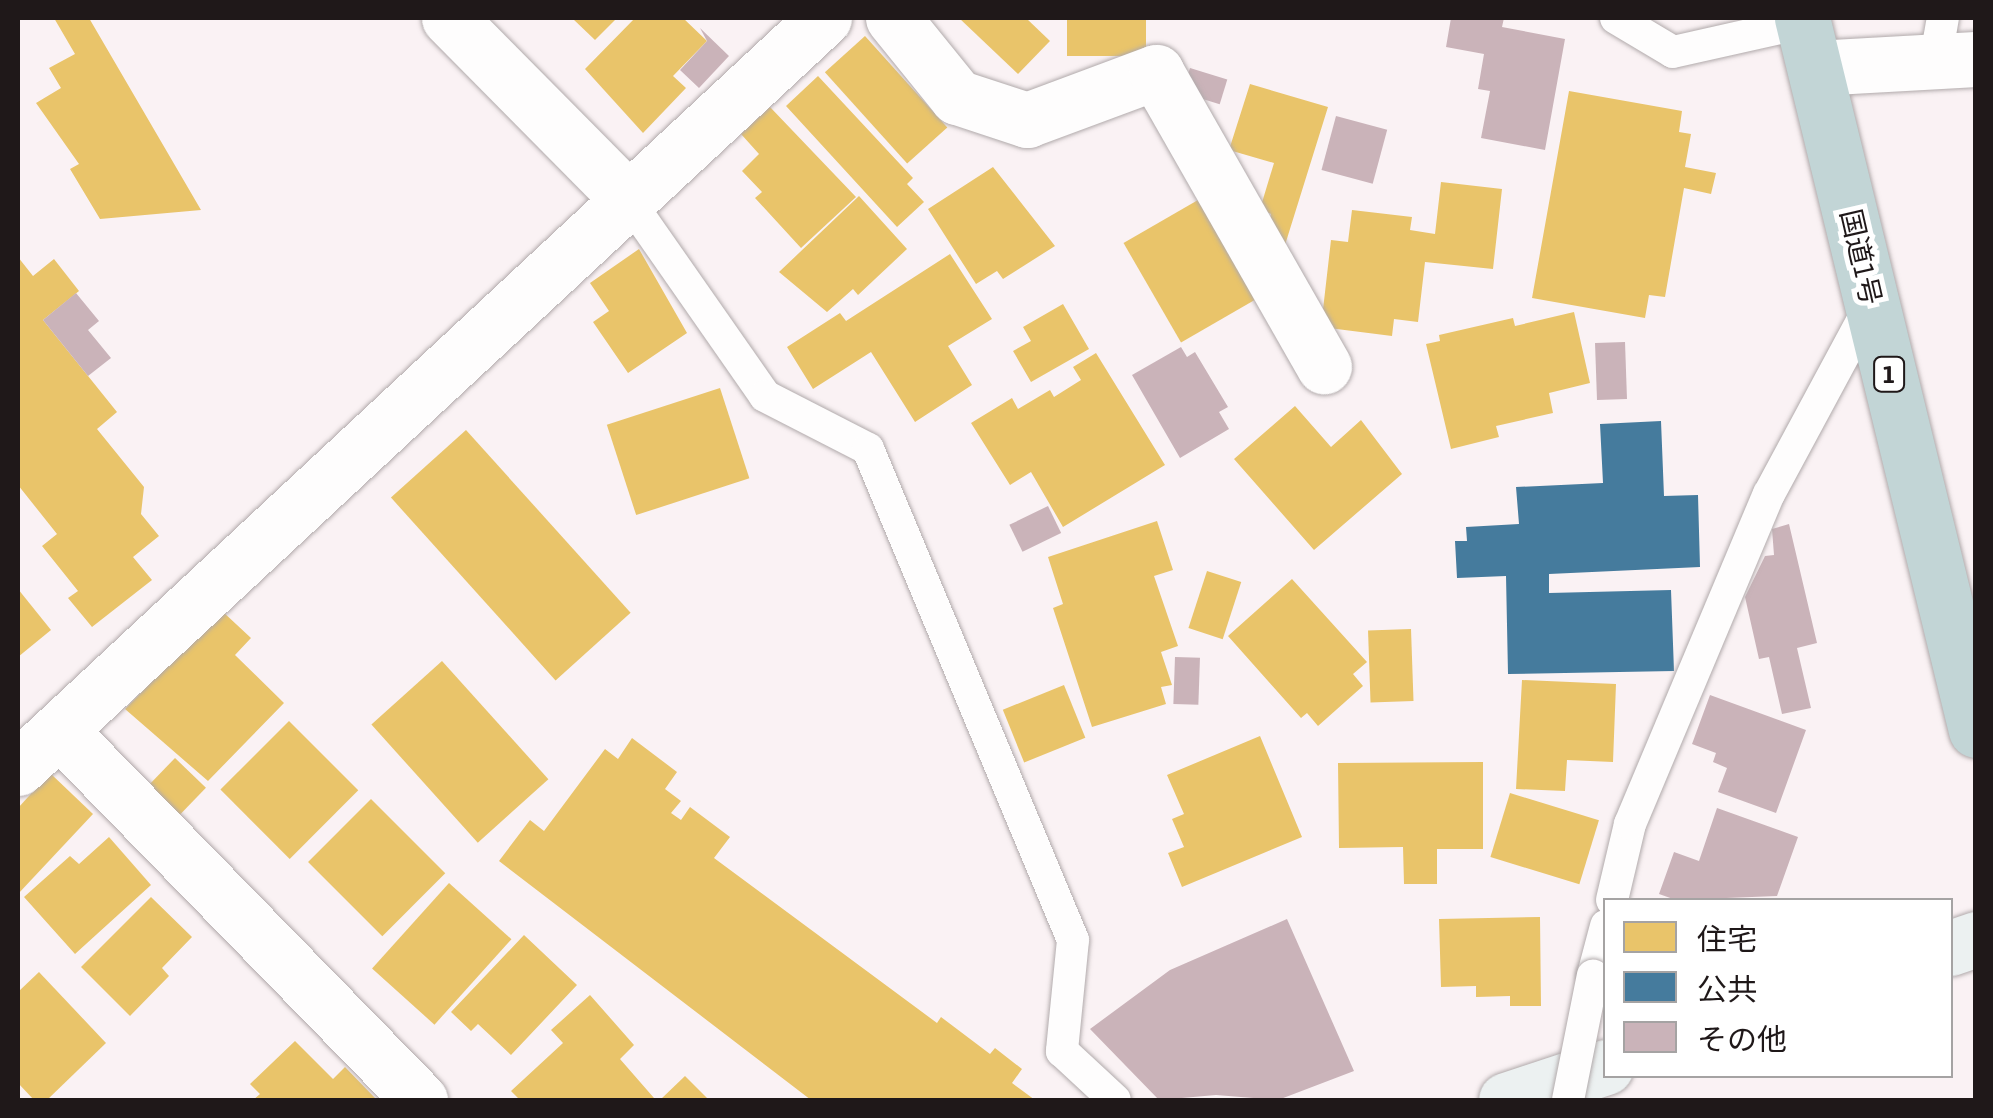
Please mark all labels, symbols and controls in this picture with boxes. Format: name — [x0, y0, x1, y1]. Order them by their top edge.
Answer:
street label: 国道1号 — [1834, 206, 1888, 308]
road number: 1 — [1872, 354, 1906, 394]
legend — [1603, 898, 1953, 1078]
text: 住宅 — [1697, 922, 1757, 956]
text: 公共 — [1697, 972, 1757, 1006]
text: その他 — [1697, 1022, 1787, 1056]

